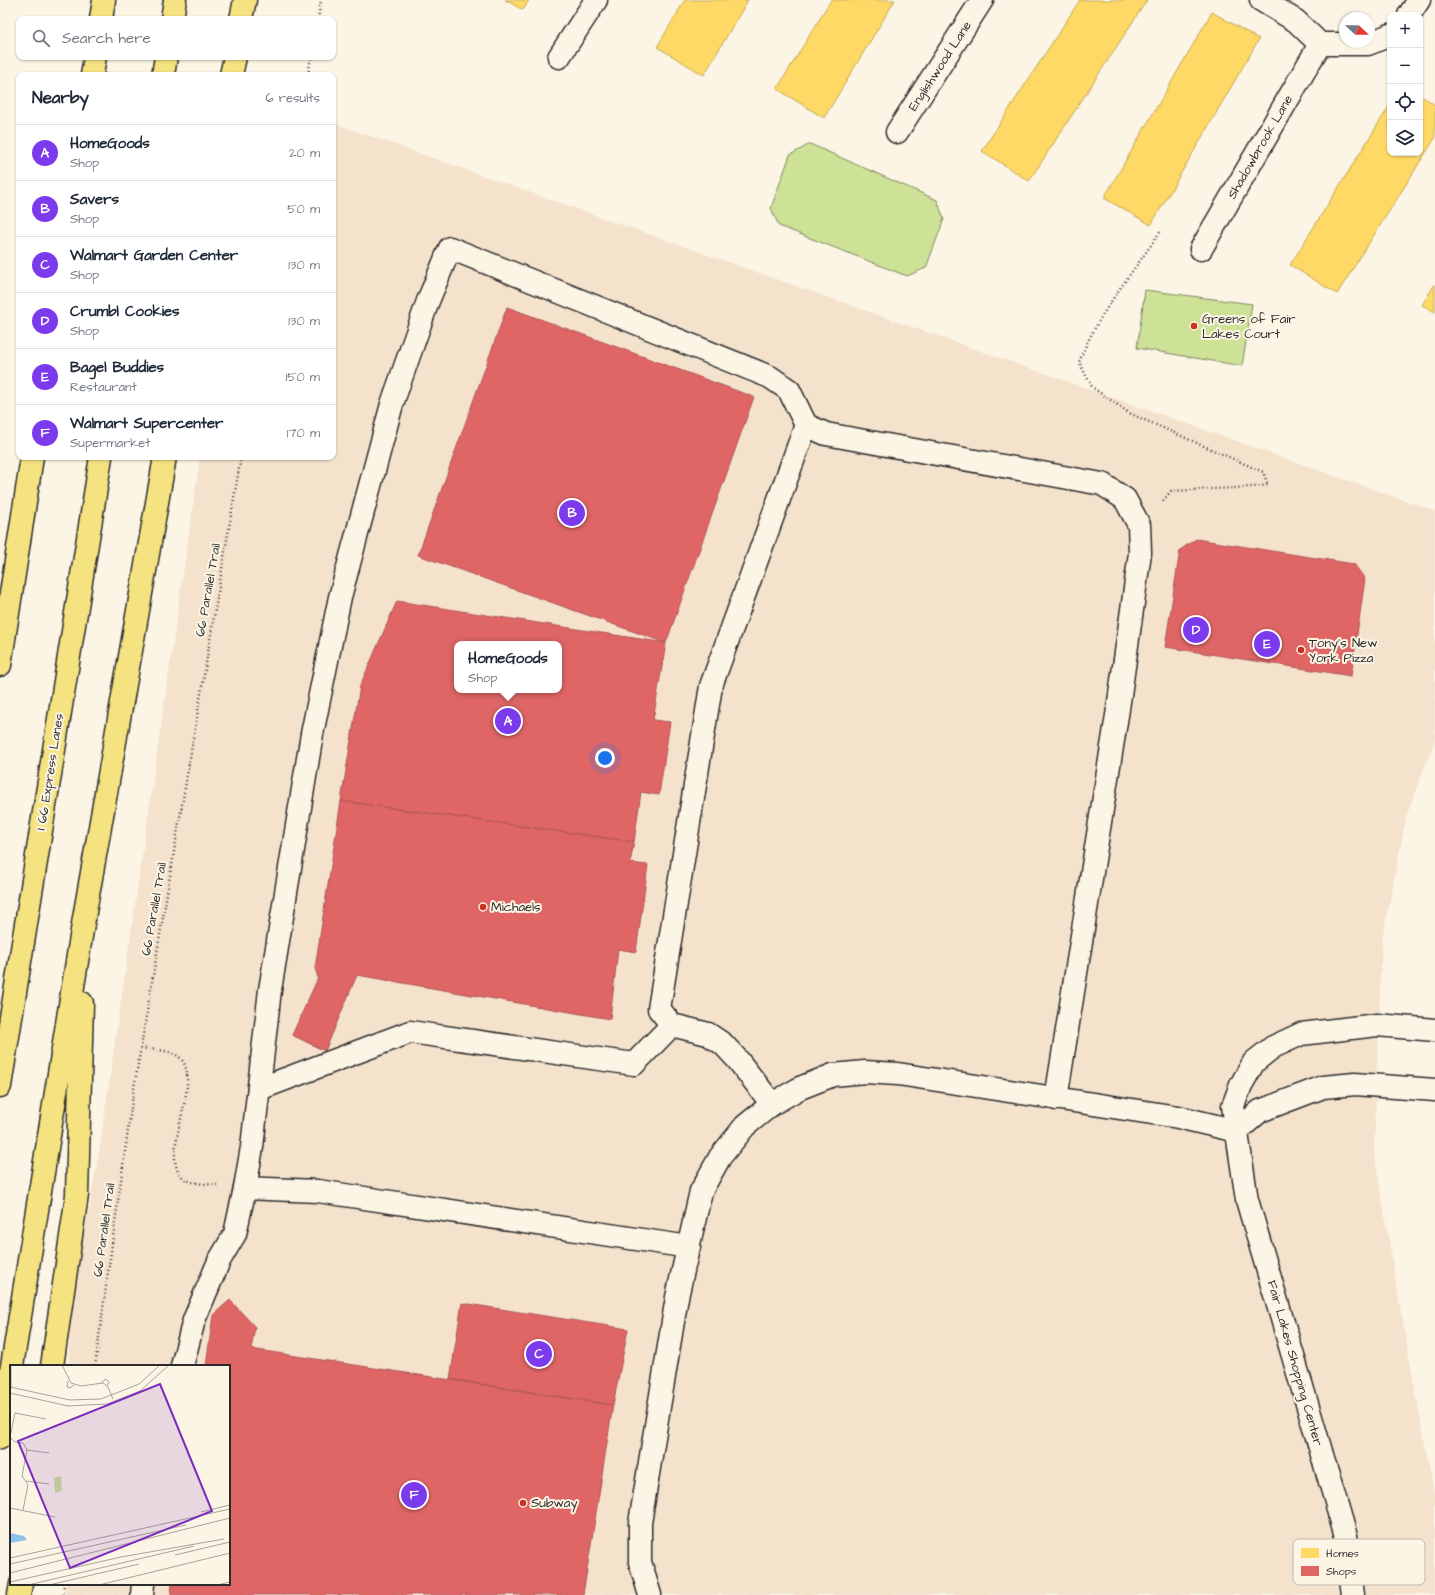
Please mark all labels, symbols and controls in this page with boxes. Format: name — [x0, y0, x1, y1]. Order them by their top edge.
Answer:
north arrow — [1339, 12, 1375, 48]
map controls — [1387, 12, 1423, 156]
button: + — [1387, 12, 1423, 48]
search box — [16, 16, 336, 60]
street label: Englishwood Lane — [904, 17, 977, 115]
icon: search — [30, 27, 52, 49]
text: Search here — [62, 28, 151, 49]
button: − — [1387, 48, 1423, 84]
button: locate — [1387, 84, 1423, 120]
text: Nearby — [32, 86, 89, 110]
text: 6 results — [265, 89, 320, 107]
street label: Shadowbrook Lane — [1223, 92, 1297, 202]
button: layers — [1387, 120, 1423, 156]
text: HomeGoods — [70, 133, 150, 154]
text: A — [41, 144, 49, 162]
text: 20 m — [289, 144, 320, 162]
text: Shop — [70, 154, 99, 172]
text: Savers — [70, 189, 119, 210]
text: B — [40, 200, 50, 218]
text: 50 m — [287, 200, 320, 218]
text: Shop — [70, 210, 99, 228]
text: Walmart Garden Center — [70, 245, 238, 266]
text: C — [40, 256, 50, 274]
text: 130 m — [288, 256, 320, 274]
text: Shop — [70, 266, 99, 284]
text: Crumbl Cookies — [70, 301, 180, 322]
place label: Greens of Fair Lakes Court — [1202, 310, 1295, 343]
text: D — [41, 312, 49, 330]
text: 130 m — [288, 312, 320, 330]
marker: Greens of Fair Lakes Court — [1189, 321, 1199, 331]
text: Shop — [70, 322, 99, 340]
text: Bagel Buddies — [70, 357, 164, 378]
text: E — [41, 368, 49, 386]
text: 150 m — [286, 368, 320, 386]
text: Restaurant — [70, 378, 137, 396]
text: Walmart Supercenter — [70, 413, 223, 434]
text: F — [40, 424, 50, 442]
text: 170 m — [287, 424, 320, 442]
text: Supermarket — [70, 434, 151, 452]
pin: B — [559, 498, 585, 528]
street label: 66 Parallel Trail — [191, 542, 225, 638]
pin: D — [1183, 615, 1209, 645]
pin: E — [1254, 629, 1280, 659]
place label: Tony's New York Pizza — [1309, 634, 1378, 667]
popup — [454, 641, 562, 693]
marker: Tony's New York Pizza — [1296, 645, 1306, 655]
text: HomeGoods — [468, 648, 548, 669]
text: Shop — [468, 669, 497, 687]
pin: A — [495, 706, 521, 736]
street label: I 66 Express Lanes — [32, 712, 68, 832]
your location — [595, 748, 615, 768]
street label: 66 Parallel Trail — [137, 861, 171, 957]
place label: Michaels — [491, 898, 541, 916]
marker: Michaels — [478, 902, 488, 912]
street label: 66 Parallel Trail — [89, 1182, 119, 1278]
street label: Fair Lakes Shopping Center — [1262, 1278, 1327, 1448]
pin: C — [526, 1339, 552, 1369]
inset map — [10, 1365, 230, 1585]
pin: F — [401, 1480, 427, 1510]
place label: Subway — [531, 1494, 578, 1513]
marker: Subway — [518, 1498, 528, 1508]
legend — [1293, 1539, 1425, 1585]
text: Homes — [1326, 1546, 1359, 1561]
text: Shops — [1326, 1564, 1357, 1579]

